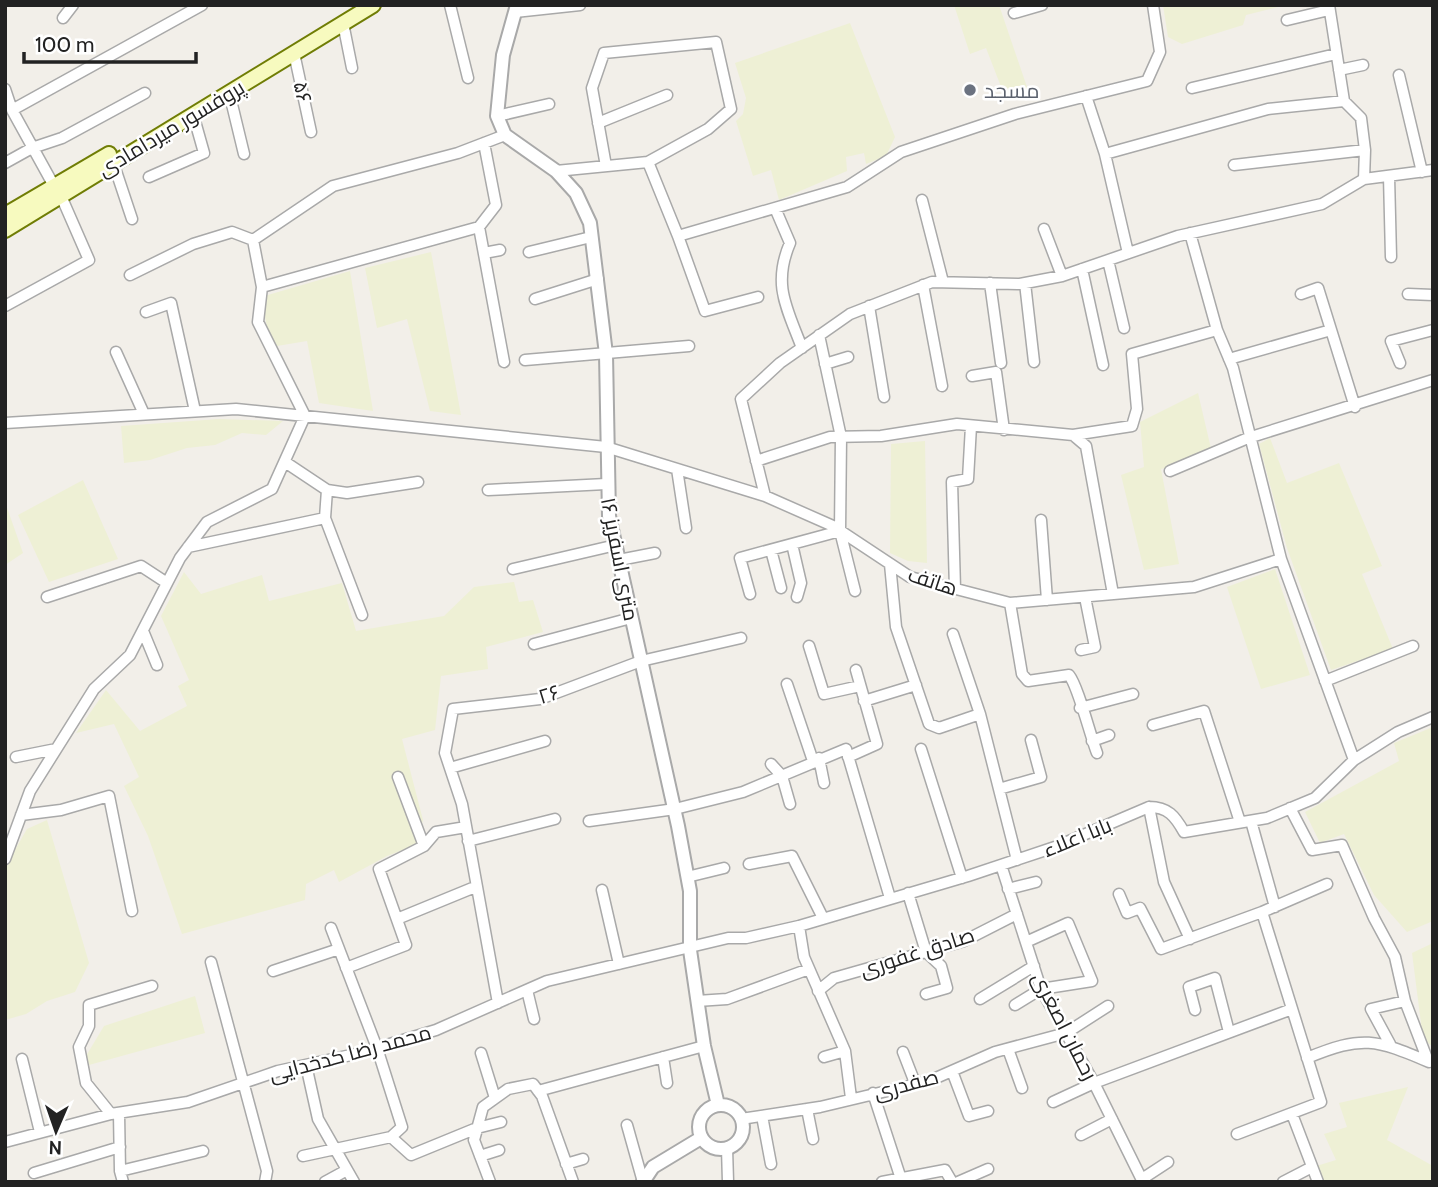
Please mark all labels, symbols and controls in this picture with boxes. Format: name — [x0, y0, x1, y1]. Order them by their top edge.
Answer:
scale bar — [24, 21, 196, 65]
text: 100 m — [35, 32, 94, 57]
street label: پروفسور میردامادی — [93, 74, 250, 183]
place label: مسجد — [984, 78, 1039, 103]
street label: ۵۶ — [288, 79, 318, 105]
marker: مسجد — [962, 82, 978, 98]
street label: ۱۶ متری اسفریز — [595, 495, 644, 623]
street label: هاتف — [905, 561, 961, 601]
street label: ۲۶ — [535, 679, 563, 709]
street label: بابا اعلاء — [1039, 812, 1115, 862]
street label: صادق غفوری — [857, 922, 978, 983]
street label: رحمان اصغری — [1026, 968, 1103, 1085]
street label: محمد رضا کدخدایی — [266, 1019, 434, 1088]
street label: صفدری — [871, 1063, 941, 1106]
north arrow — [21, 1096, 91, 1166]
text: N — [48, 1136, 63, 1159]

